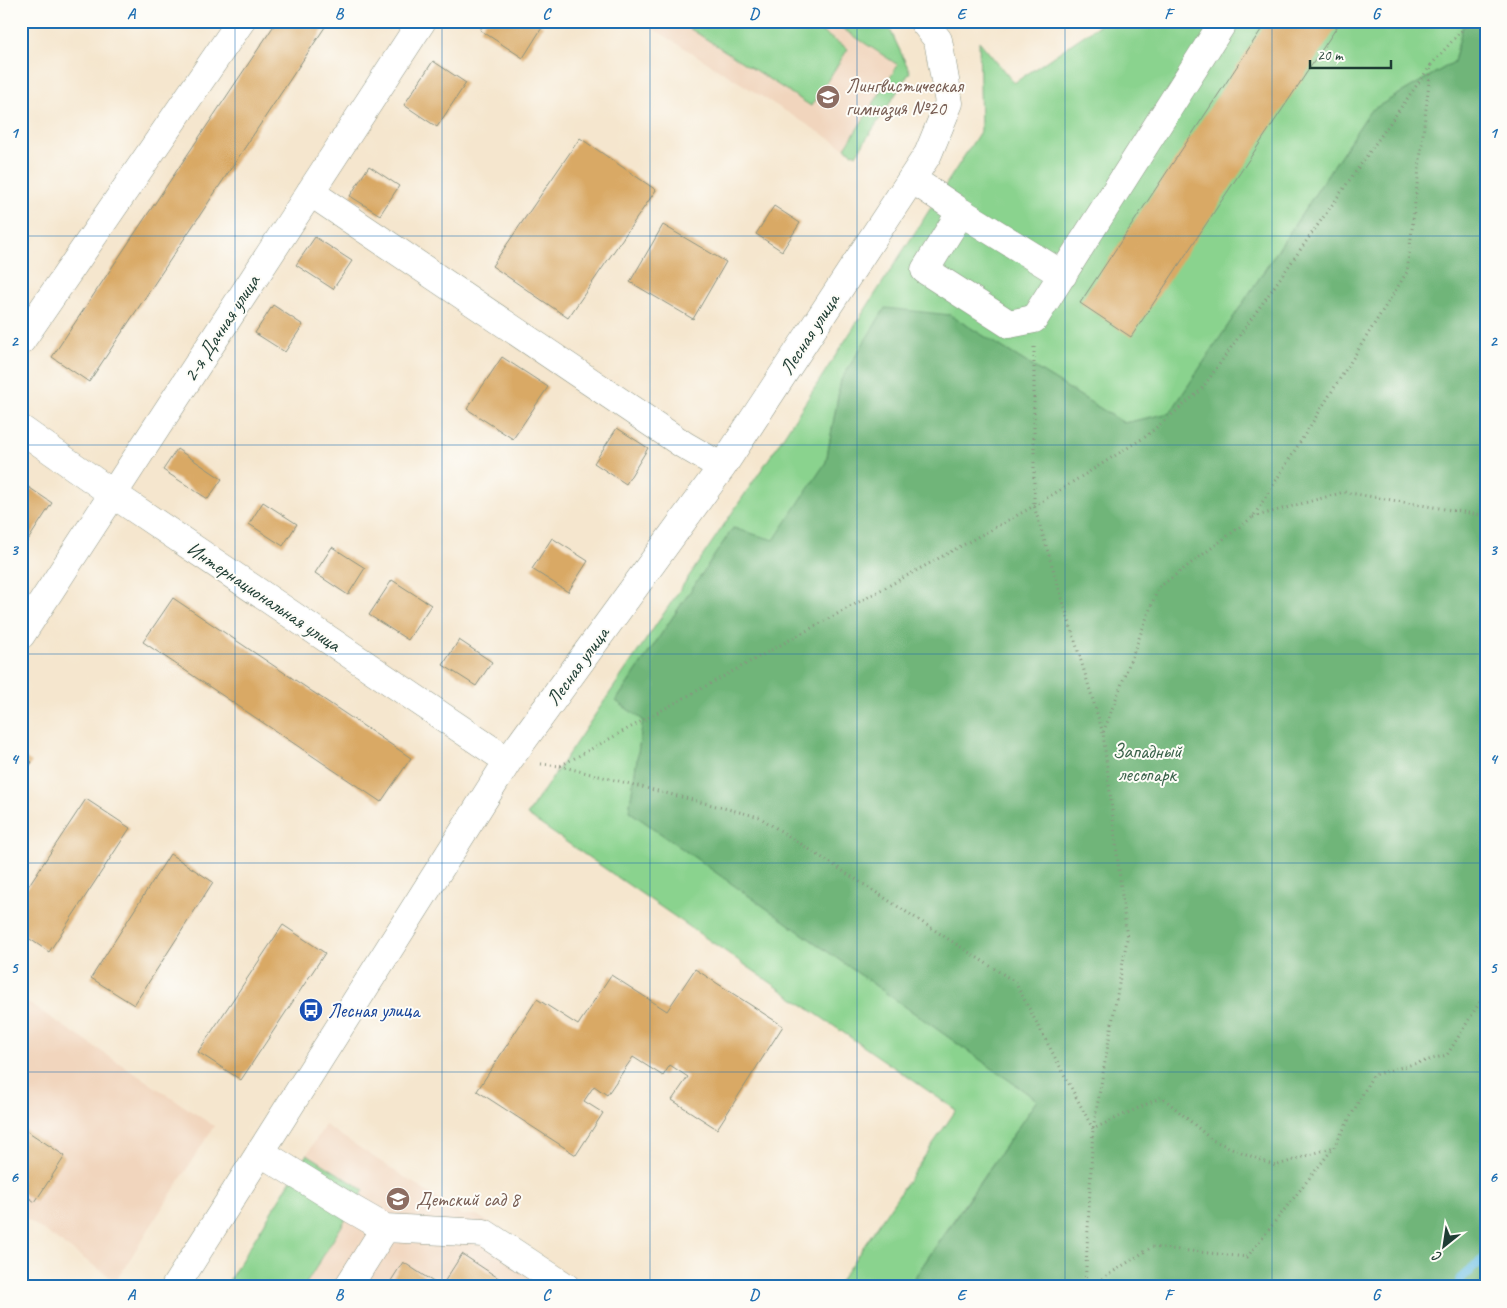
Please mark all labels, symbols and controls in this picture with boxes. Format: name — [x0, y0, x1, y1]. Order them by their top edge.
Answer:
text: A — [127, 4, 137, 24]
text: B — [335, 4, 345, 24]
text: C — [542, 4, 552, 24]
text: D — [749, 4, 760, 24]
text: E — [957, 4, 968, 24]
text: F — [1164, 4, 1175, 24]
text: G — [1372, 4, 1382, 24]
scale bar — [1310, 38, 1391, 70]
text: 20 m — [1317, 46, 1344, 65]
place label: Лингвистическая гимназия №20 — [846, 73, 965, 122]
school or university icon: Лингвистическая гимназия №20 — [815, 84, 841, 110]
text: 1 — [10, 123, 19, 143]
text: 1 — [1489, 123, 1498, 143]
street label: 2-я Дачная улица — [178, 269, 266, 386]
street label: Лесная улица — [774, 288, 846, 379]
text: 2 — [10, 331, 19, 351]
text: 2 — [1489, 331, 1498, 351]
street label: Интернациональная улица — [182, 536, 346, 658]
text: 3 — [10, 540, 19, 560]
text: 3 — [1489, 540, 1498, 560]
street label: Лесная улица — [540, 620, 615, 711]
park label: Западный лесопарк — [1113, 739, 1183, 787]
text: 4 — [10, 749, 19, 769]
text: 4 — [1489, 749, 1498, 769]
text: 5 — [11, 958, 20, 978]
text: 5 — [1490, 958, 1499, 978]
bus stop icon: Лесная улица — [298, 997, 324, 1023]
place label: Лесная улица — [328, 998, 421, 1023]
text: 6 — [10, 1167, 19, 1187]
text: 6 — [1489, 1167, 1498, 1187]
school or university icon: Детский сад 8 — [385, 1186, 411, 1212]
place label: Детский сад 8 — [416, 1187, 522, 1212]
north arrow — [1420, 1220, 1470, 1270]
text: С — [1429, 1247, 1445, 1266]
text: A — [127, 1285, 137, 1305]
text: B — [335, 1285, 345, 1305]
text: C — [542, 1285, 552, 1305]
text: D — [749, 1285, 760, 1305]
text: E — [957, 1285, 968, 1305]
text: F — [1164, 1285, 1175, 1305]
text: G — [1372, 1285, 1382, 1305]

